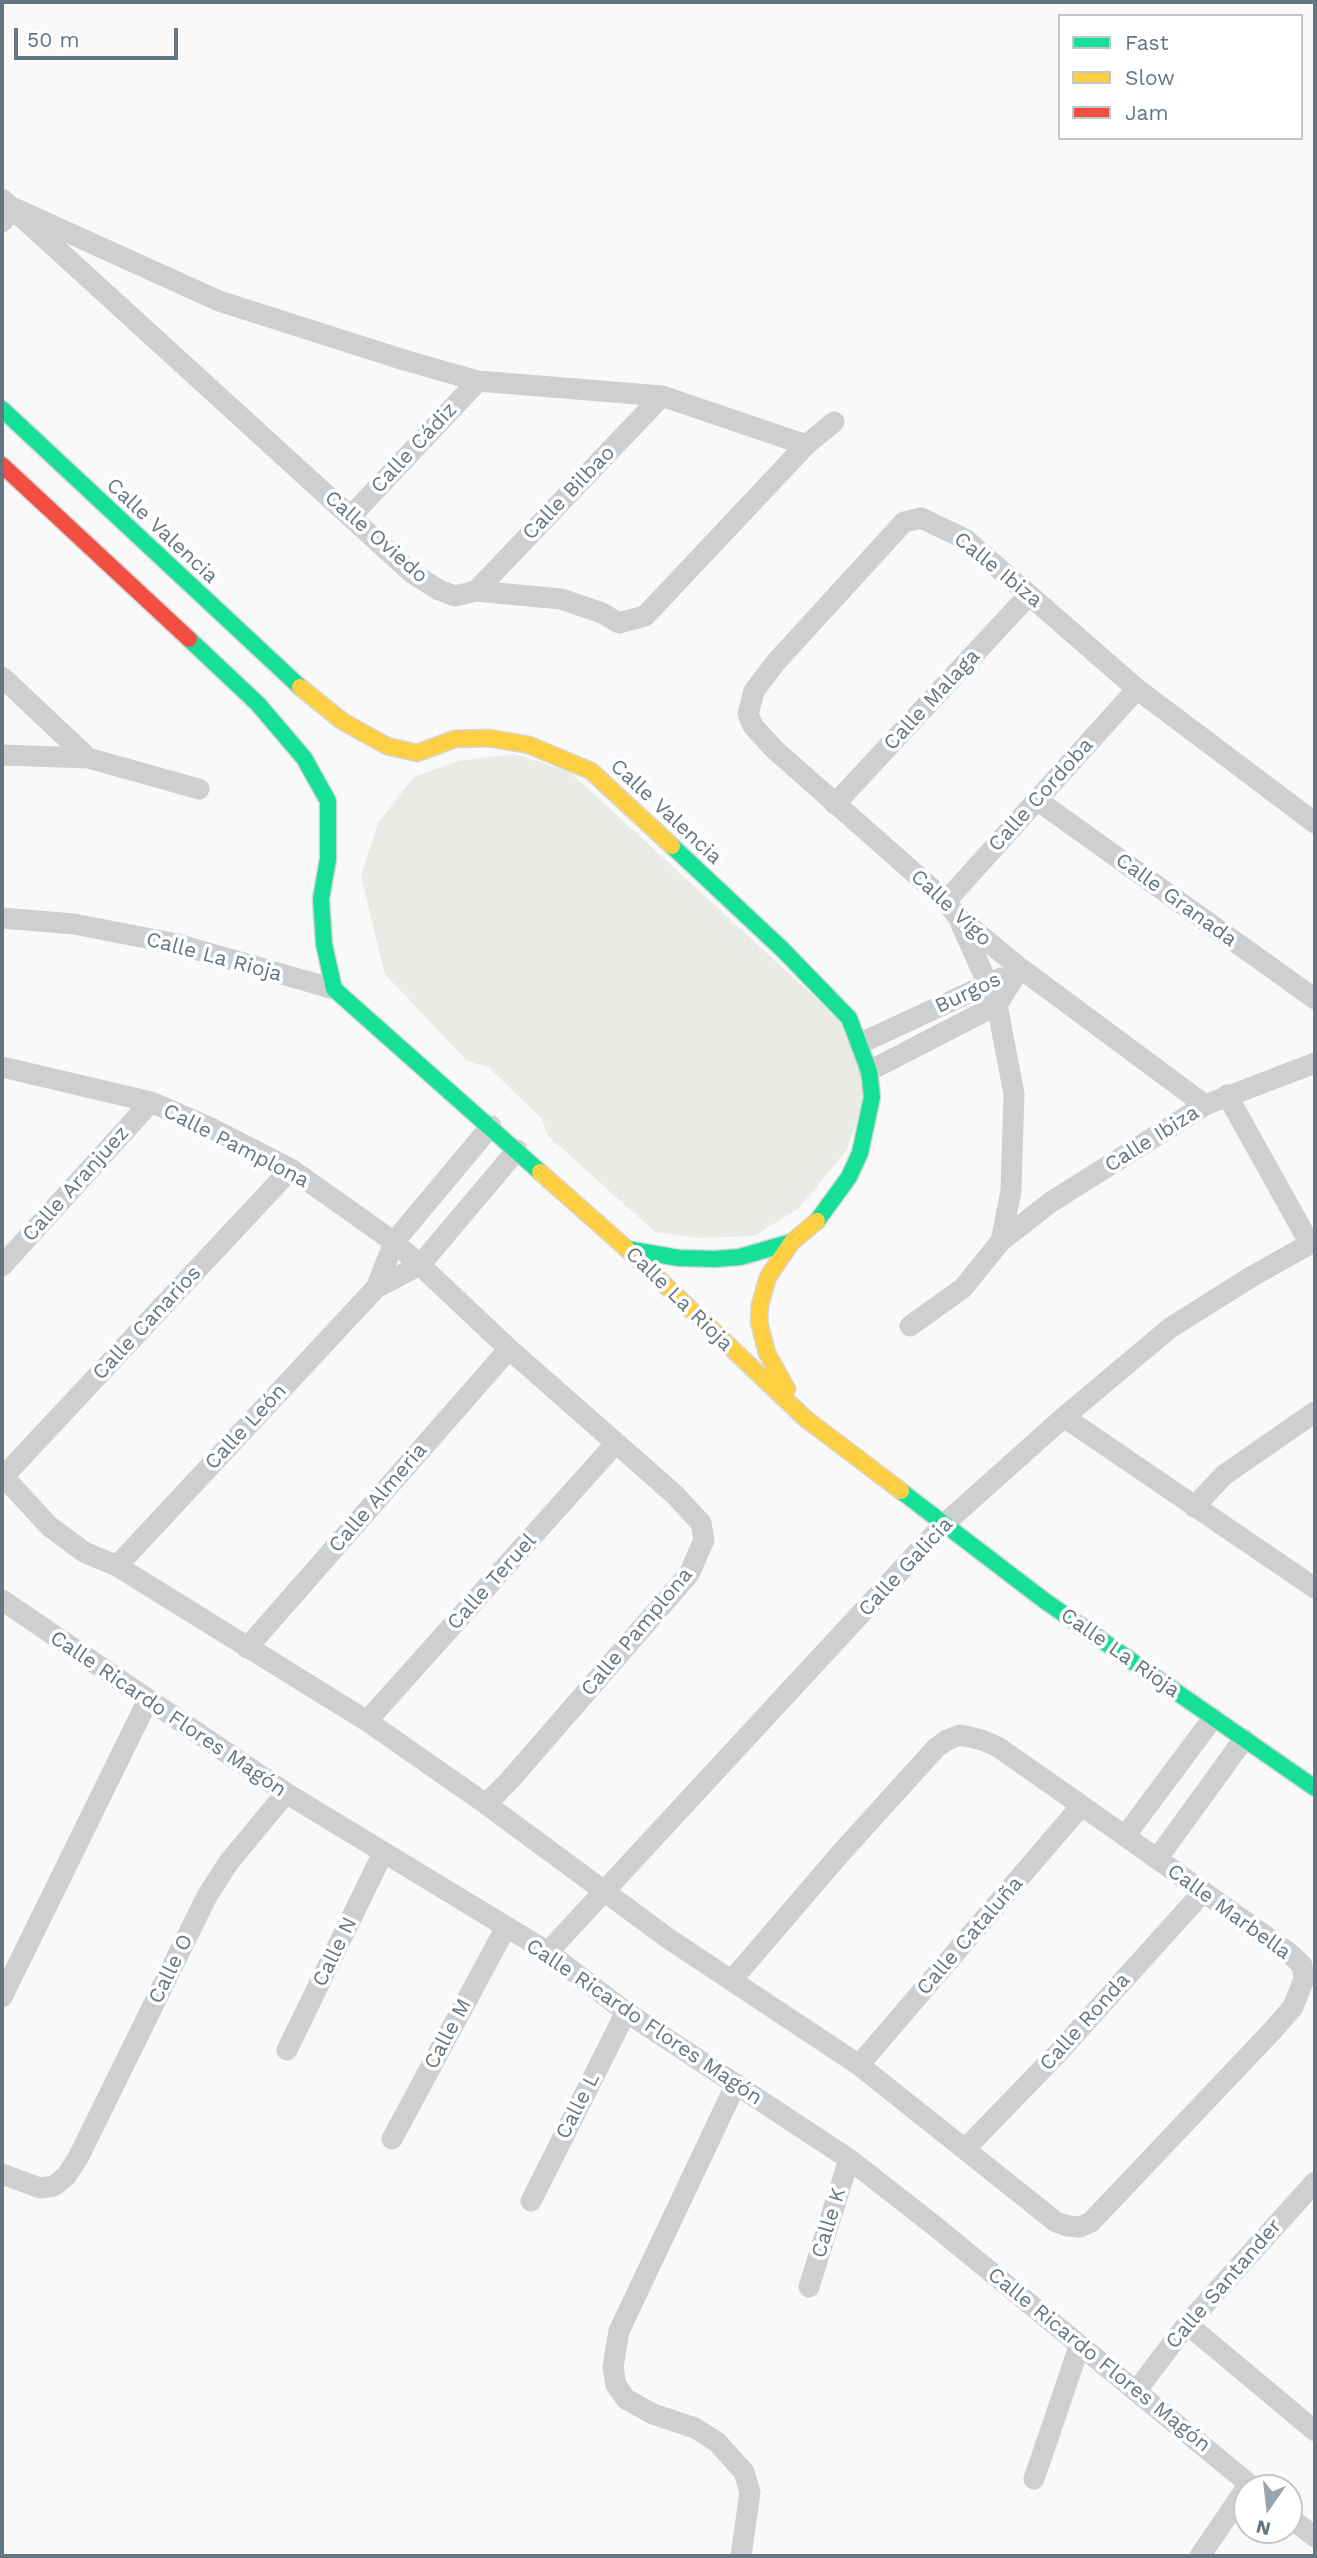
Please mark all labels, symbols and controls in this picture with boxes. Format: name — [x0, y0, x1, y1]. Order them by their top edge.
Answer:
scale bar — [18, 14, 182, 58]
legend — [1058, 14, 1303, 140]
text: 50 m — [27, 27, 79, 52]
text: Fast — [1125, 30, 1169, 55]
text: Slow — [1125, 65, 1175, 90]
text: Jam — [1125, 100, 1168, 125]
street label: Calle Cádiz — [366, 397, 462, 499]
street label: Calle Bilbao — [518, 440, 620, 546]
street label: Calle Valencia — [101, 473, 223, 589]
street label: Calle Oviedo — [319, 485, 433, 589]
street label: Calle Ibiza — [949, 527, 1047, 613]
street label: Calle Malaga — [879, 644, 985, 756]
street label: Calle Cordoba — [983, 733, 1099, 857]
street label: Calle Valencia — [605, 754, 727, 870]
street label: Calle Granada — [1110, 848, 1242, 952]
street label: Calle Vigo — [905, 864, 997, 952]
street label: Calle La Rioja — [143, 927, 285, 987]
street label: Burgos — [931, 967, 1005, 1019]
street label: Calle Pamplona — [159, 1098, 313, 1194]
street label: Calle Ibiza — [1100, 1100, 1204, 1178]
street label: Calle Aranjuez — [17, 1121, 135, 1247]
street label: Calle La Rioja — [620, 1241, 738, 1357]
street label: Calle Canarios — [88, 1260, 206, 1386]
street label: Calle León — [200, 1379, 292, 1475]
street label: Calle Almeria — [324, 1438, 432, 1558]
street label: Calle Galicia — [854, 1512, 958, 1622]
street label: Calle Teruel — [442, 1529, 542, 1635]
street label: Calle Pamplona — [576, 1563, 698, 1701]
street label: Calle La Rioja — [1056, 1603, 1184, 1703]
street label: Calle Ricardo Flores Magón — [45, 1625, 291, 1803]
street label: Calle Marbella — [1162, 1859, 1296, 1965]
street label: Calle Cataluña — [912, 1871, 1028, 2001]
street label: Calle N — [307, 1913, 363, 1991]
street label: Calle O — [143, 1930, 199, 2008]
street label: Calle Ricardo Flores Magón — [521, 1933, 767, 2111]
street label: Calle Ronda — [1035, 1968, 1135, 2076]
street label: Calle M — [419, 1994, 477, 2074]
street label: Calle L — [551, 2069, 605, 2143]
street label: Calle K — [806, 2185, 852, 2261]
street label: Calle Santander — [1161, 2214, 1287, 2354]
street label: Calle Ricardo Flores Magón — [982, 2262, 1216, 2458]
north arrow — [1233, 2474, 1303, 2544]
text: N — [1254, 2515, 1273, 2541]

